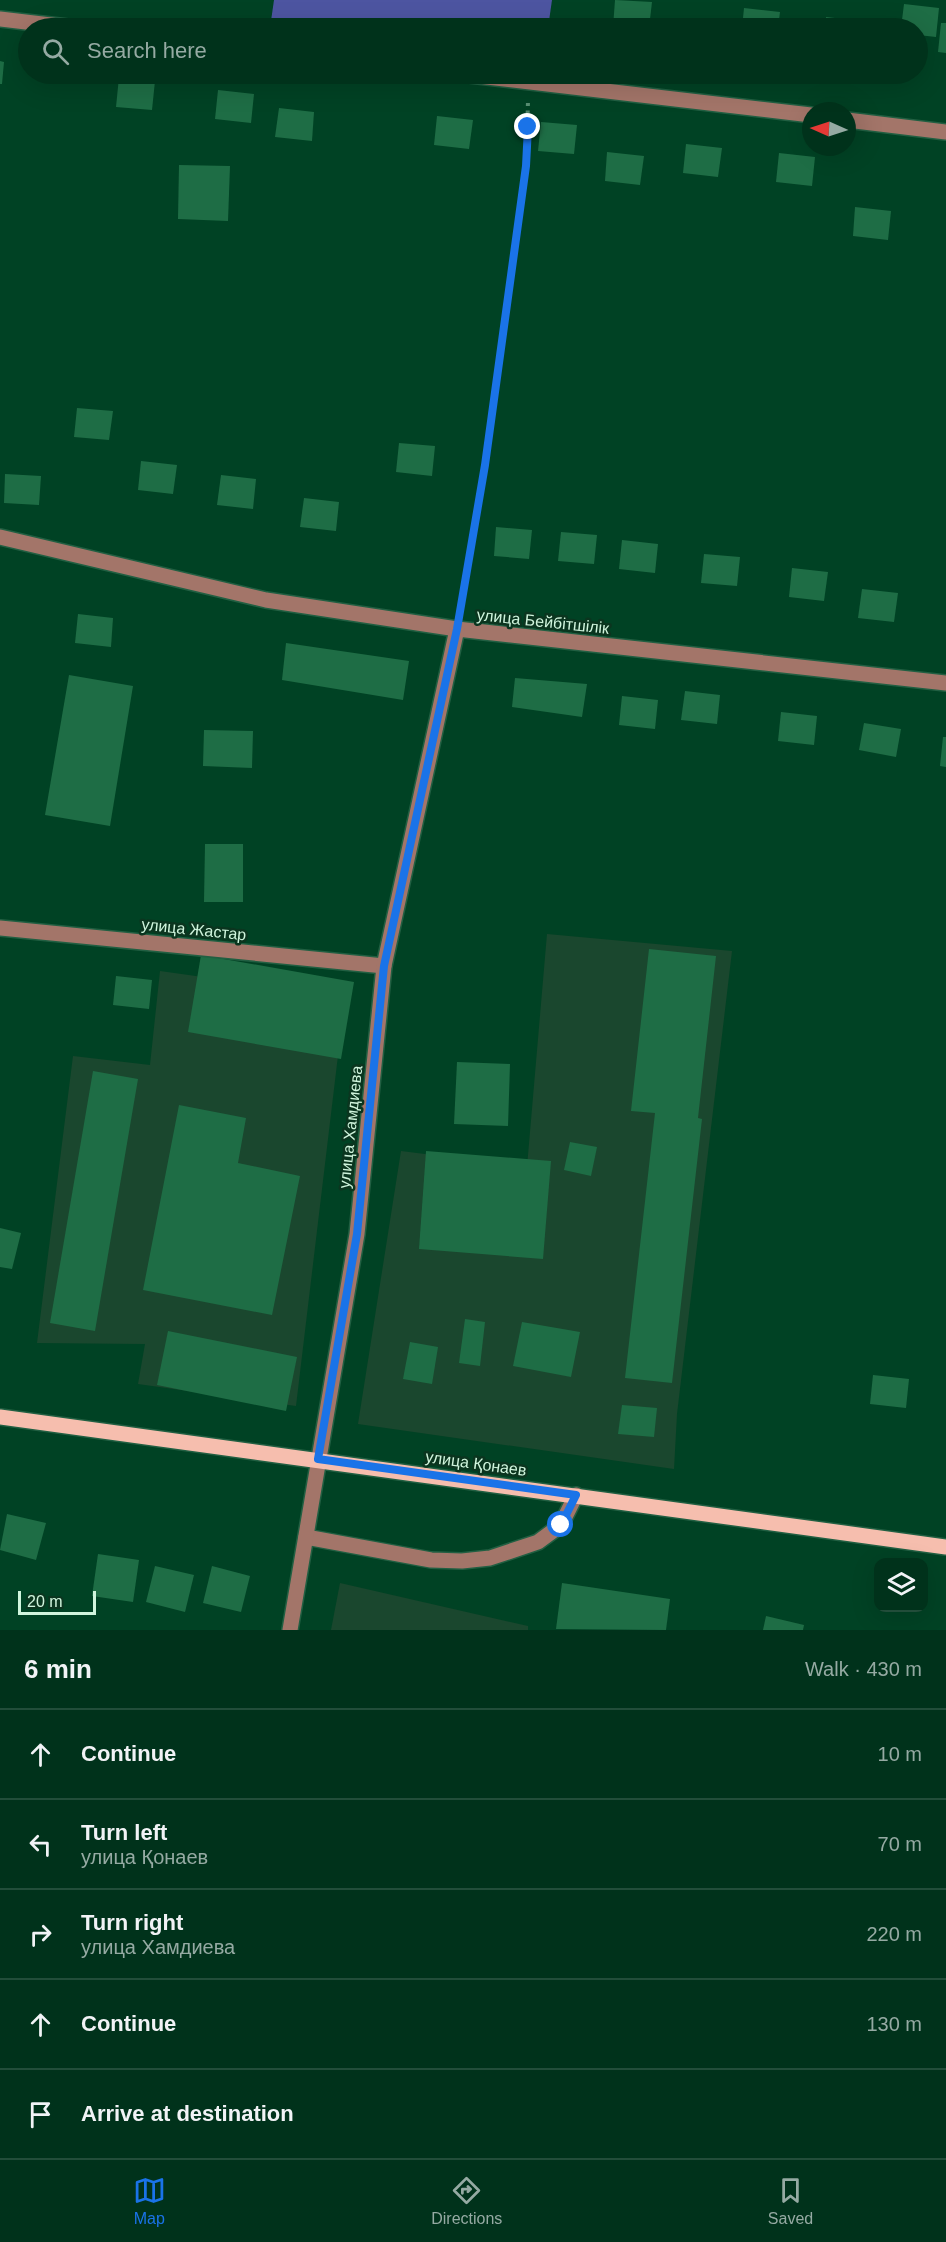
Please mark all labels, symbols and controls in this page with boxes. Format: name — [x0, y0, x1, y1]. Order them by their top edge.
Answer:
search box — [18, 18, 928, 84]
icon: search — [39, 35, 72, 68]
text: Search here — [87, 38, 207, 63]
north arrow — [802, 102, 856, 156]
route end — [514, 113, 540, 139]
street label: улица Бейбітшілік — [476, 606, 611, 637]
street label: улица Жастар — [141, 916, 247, 943]
street label: улица Хамдиева — [336, 1065, 365, 1189]
street label: улица Қонаев — [424, 1448, 528, 1479]
route start — [547, 1511, 573, 1537]
map controls — [874, 1558, 928, 1612]
button: layers — [874, 1558, 928, 1612]
scale bar — [18, 1588, 96, 1616]
text: 20 m — [27, 1593, 63, 1610]
text: 6 min — [24, 1654, 92, 1684]
text: Walk · 430 m — [805, 1658, 922, 1680]
icon: ahead — [24, 1738, 57, 1771]
text: Continue — [81, 1741, 176, 1766]
text: 10 m — [878, 1743, 922, 1765]
text: Turn left — [81, 1820, 167, 1845]
icon: left — [24, 1828, 57, 1861]
text: 70 m — [878, 1833, 922, 1855]
text: улица Қонаев — [81, 1846, 208, 1868]
text: Turn right — [81, 1910, 183, 1935]
icon: right — [24, 1918, 57, 1951]
text: 220 m — [866, 1923, 922, 1945]
text: улица Хамдиева — [81, 1936, 235, 1958]
icon: ahead — [24, 2008, 57, 2041]
text: Continue — [81, 2011, 176, 2036]
text: 130 m — [866, 2013, 922, 2035]
icon: arrive — [24, 2098, 57, 2131]
text: Arrive at destination — [81, 2101, 294, 2126]
tab: Map — [133, 2174, 166, 2228]
tab: Directions — [431, 2174, 502, 2228]
tab: Saved — [768, 2174, 813, 2228]

